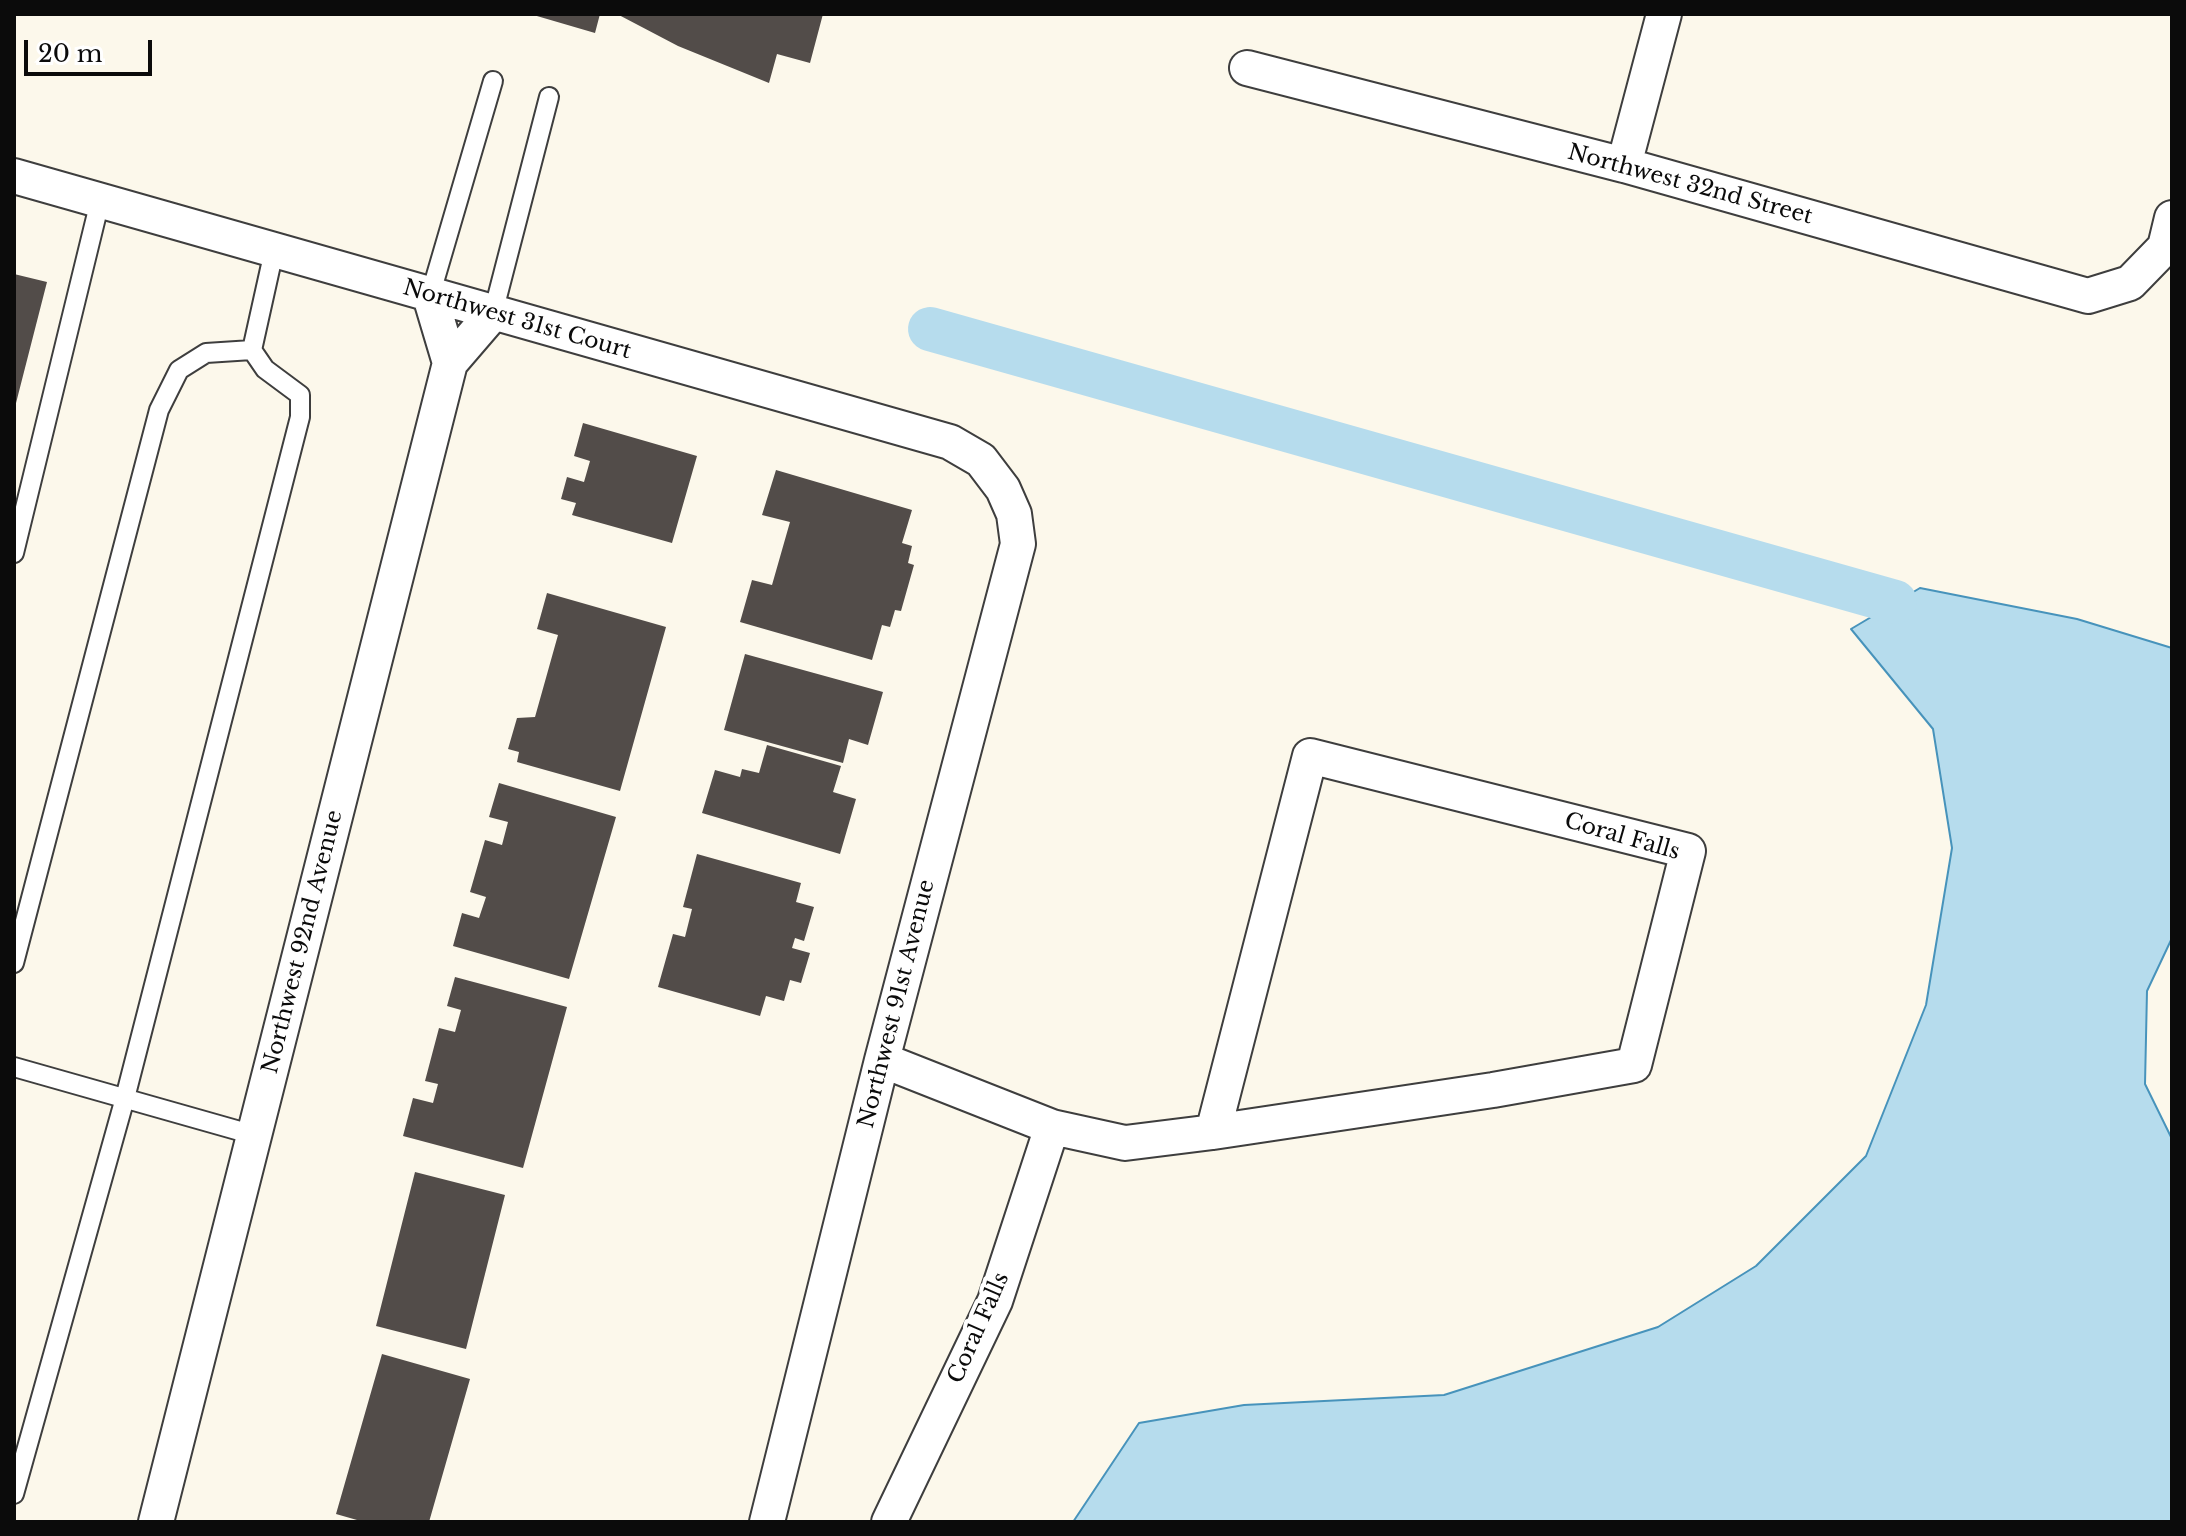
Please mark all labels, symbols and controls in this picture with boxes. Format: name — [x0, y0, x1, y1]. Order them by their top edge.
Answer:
scale bar — [28, 24, 156, 74]
text: 20 m — [38, 39, 103, 68]
street label: Northwest 32nd Street — [1565, 140, 1815, 230]
street label: Northwest 31st Court — [400, 275, 634, 365]
street label: Northwest 92nd Avenue — [257, 808, 349, 1076]
street label: Coral Falls — [1561, 808, 1683, 866]
street label: Northwest 91st Avenue — [853, 877, 941, 1131]
street label: Coral Falls — [943, 1268, 1015, 1388]

